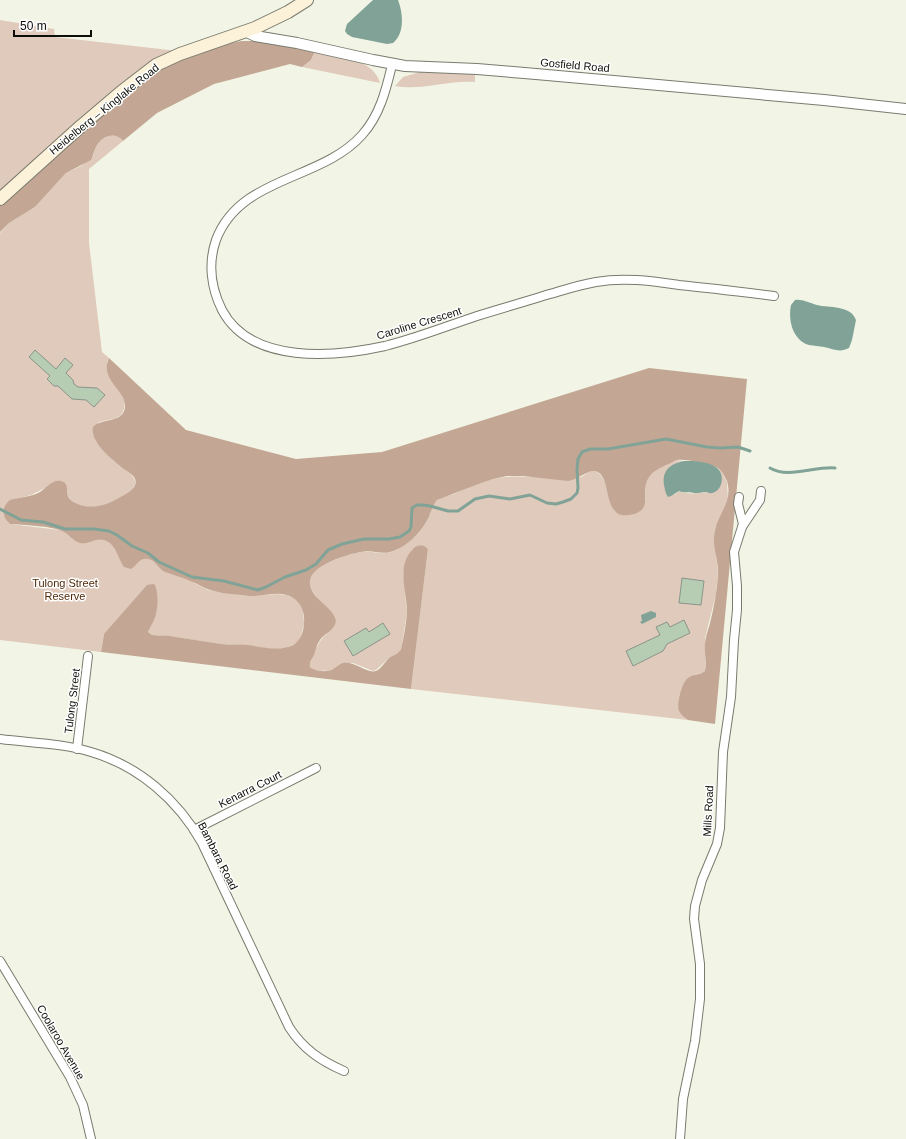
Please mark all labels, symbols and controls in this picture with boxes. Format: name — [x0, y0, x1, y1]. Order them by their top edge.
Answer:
scale bar — [14, 12, 91, 38]
text: 50 m — [20, 19, 47, 33]
street label: Gosfield Road — [540, 56, 610, 74]
street label: Heidelberg – Kinglake Road — [47, 61, 161, 157]
street label: Caroline Crescent — [375, 304, 463, 342]
park label: Tulong Street Reserve — [32, 577, 98, 602]
street label: Tulong Street — [62, 668, 82, 734]
street label: Kenarra Court — [216, 768, 284, 810]
street label: Mills Road — [701, 785, 715, 837]
street label: Bambara Road — [196, 820, 240, 892]
street label: Coolaroo Avenue — [35, 1003, 87, 1081]

